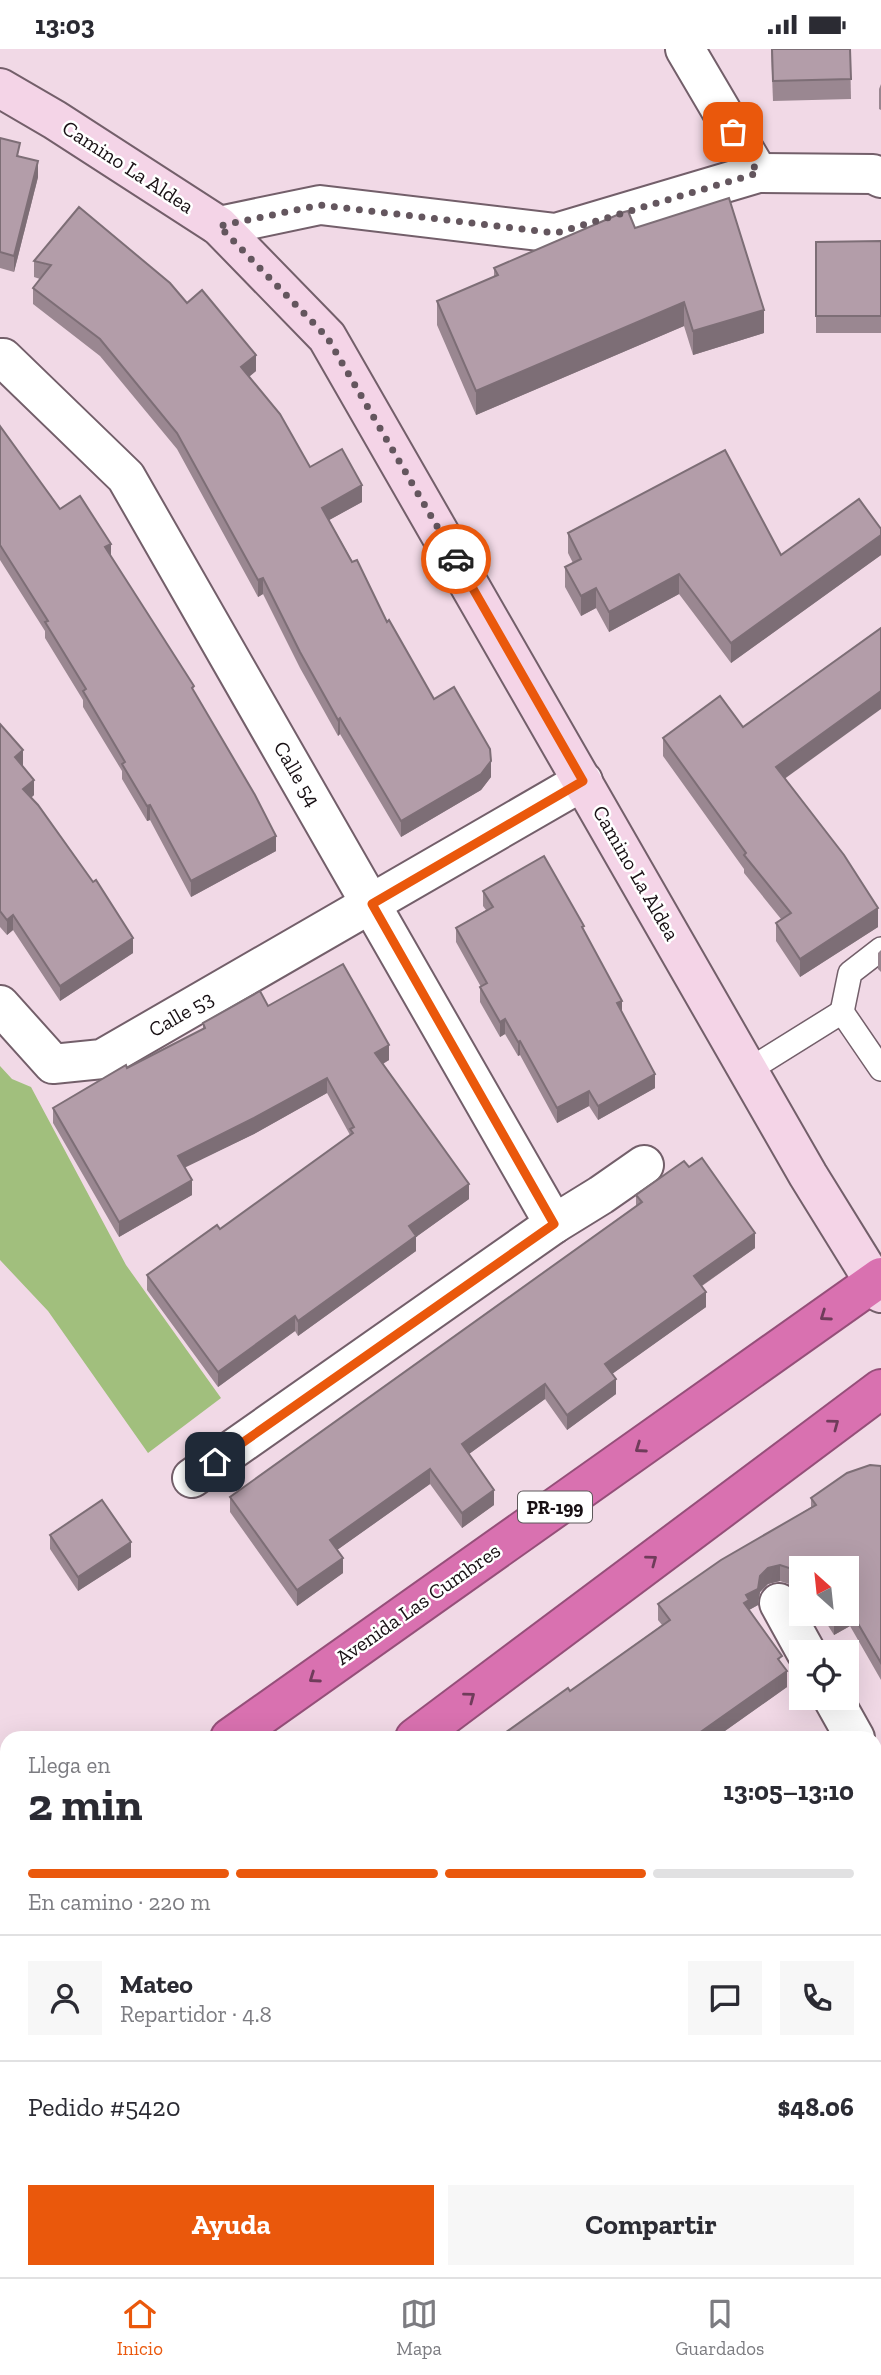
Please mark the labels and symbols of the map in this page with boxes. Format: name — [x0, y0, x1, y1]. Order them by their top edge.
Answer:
pin — [703, 102, 763, 162]
street label: Camino La Aldea — [58, 115, 199, 218]
courier — [421, 524, 491, 594]
street label: Calle 54 — [269, 736, 326, 811]
street label: Camino La Aldea — [588, 801, 685, 945]
street label: Calle 53 — [144, 985, 218, 1042]
one-way arrow — [820, 1308, 833, 1320]
one-way arrow — [826, 1420, 839, 1432]
pin — [185, 1432, 245, 1492]
one-way arrow — [635, 1440, 648, 1452]
road number: PR-199 — [518, 1491, 592, 1523]
street label: Avenida Las Cumbres — [331, 1537, 505, 1670]
one-way arrow — [644, 1556, 657, 1569]
north arrow — [789, 1556, 859, 1626]
one-way arrow — [309, 1670, 322, 1682]
one-way arrow — [462, 1692, 475, 1705]

